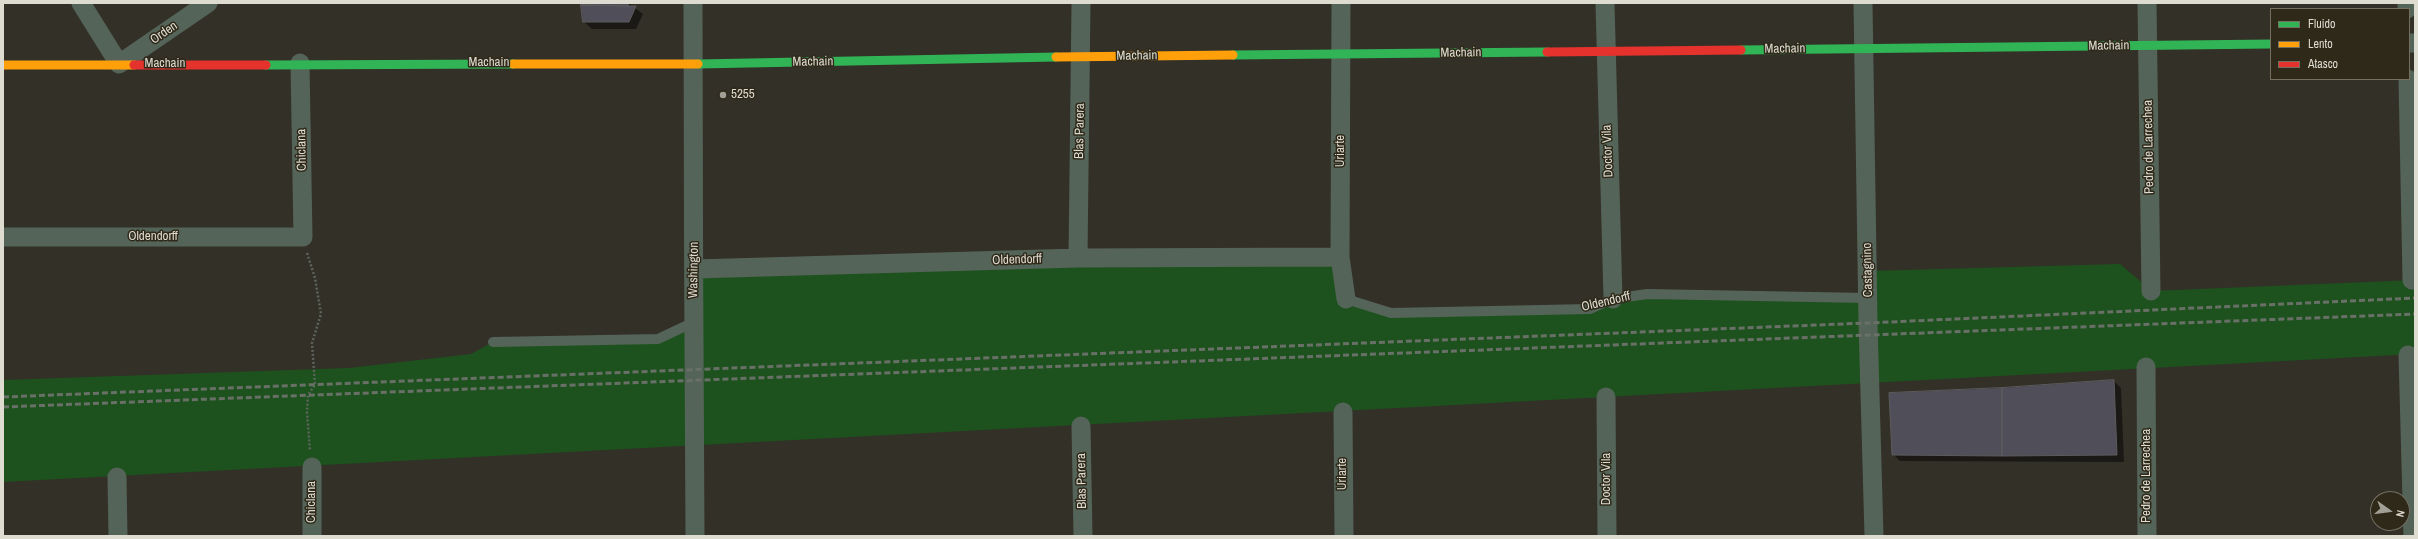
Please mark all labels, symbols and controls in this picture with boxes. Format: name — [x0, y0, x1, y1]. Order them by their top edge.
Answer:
legend — [2270, 8, 2410, 80]
text: Fluido — [2308, 16, 2335, 32]
street label: Orden — [147, 18, 181, 48]
text: Lento — [2308, 36, 2333, 52]
street label: Machain — [2088, 38, 2130, 54]
street label: Machain — [1764, 41, 1806, 57]
street label: Machain — [1440, 45, 1482, 61]
street label: Machain — [1116, 48, 1158, 64]
street label: Machain — [792, 54, 834, 70]
street label: Machain — [469, 55, 509, 71]
street label: Machain — [145, 56, 185, 72]
text: Atasco — [2308, 56, 2338, 72]
place label: 5255 — [731, 87, 755, 103]
marker: 5255 — [718, 90, 728, 100]
street label: Pedro de Larrechea — [2140, 100, 2158, 194]
street label: Blas Parera — [1072, 103, 1088, 159]
street label: Doctor Vila — [1599, 124, 1617, 178]
street label: Chiclana — [294, 129, 310, 171]
street label: Uriarte — [1333, 135, 1349, 167]
street label: Oldendorff — [128, 229, 178, 245]
street label: Washington — [686, 242, 702, 298]
street label: Castagnino — [1860, 243, 1876, 297]
street label: Oldendorff — [992, 251, 1042, 269]
street label: Oldendorff — [1580, 289, 1632, 315]
street label: Pedro de Larrechea — [2139, 429, 2155, 523]
street label: Blas Parera — [1074, 453, 1090, 509]
street label: Doctor Vila — [1599, 453, 1615, 505]
street label: Uriarte — [1335, 458, 1351, 490]
street label: Chiclana — [304, 481, 320, 523]
north arrow — [2370, 491, 2410, 531]
text: N — [2393, 509, 2408, 519]

